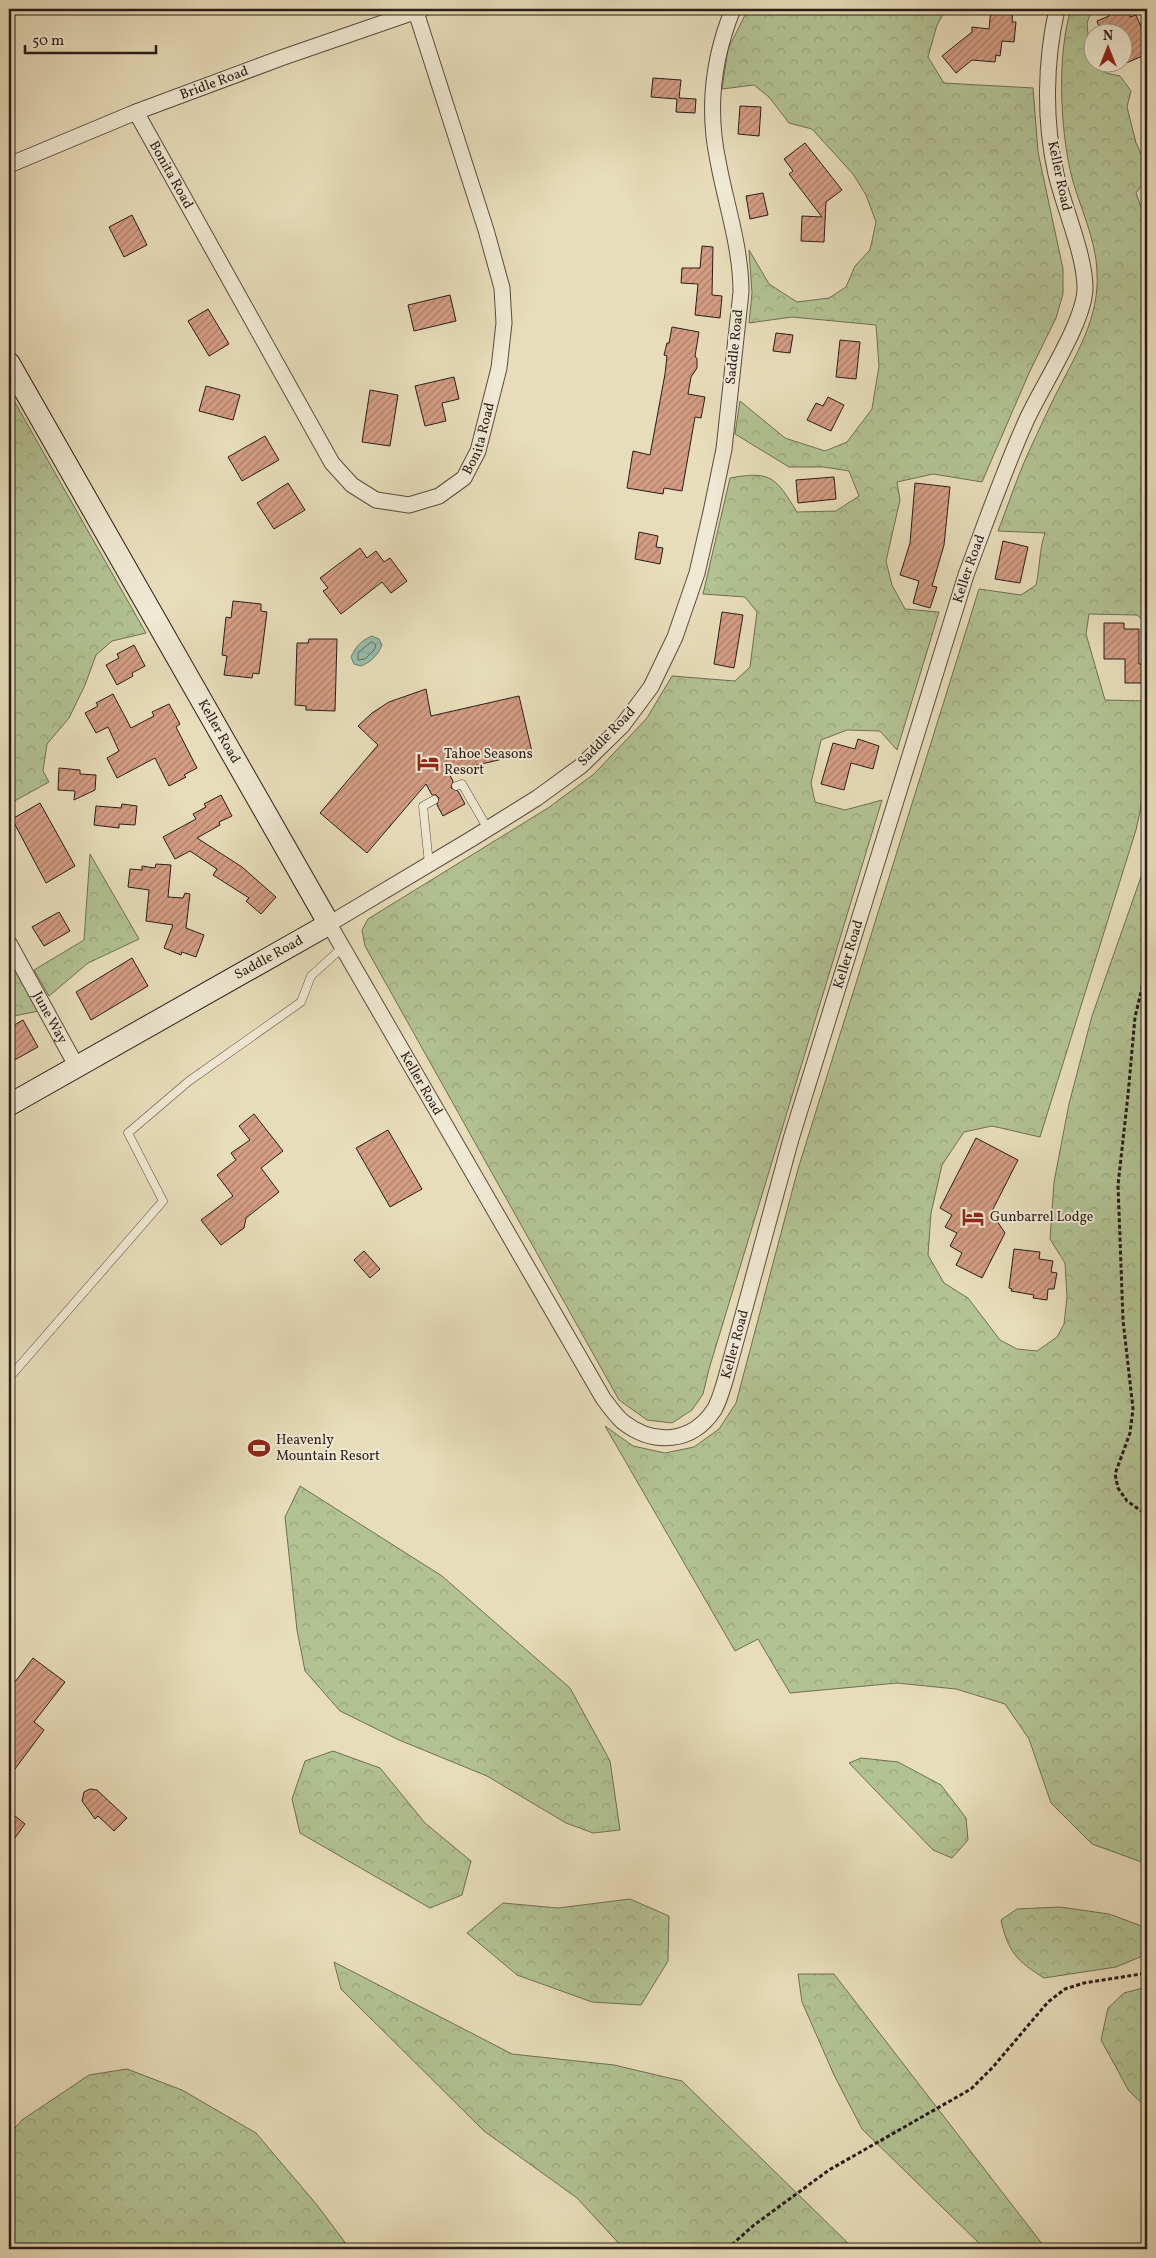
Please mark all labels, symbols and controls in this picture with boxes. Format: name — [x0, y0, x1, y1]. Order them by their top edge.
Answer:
scale bar — [25, 22, 156, 54]
north arrow — [1084, 22, 1134, 72]
text: N — [1103, 27, 1113, 46]
text: 50 m — [32, 31, 64, 52]
street label: Bridle Road — [177, 61, 251, 104]
street label: Bonita Road — [144, 137, 198, 212]
street label: Keller Road — [1042, 139, 1076, 213]
street label: Saddle Road — [722, 308, 748, 386]
street label: Bonita Road — [458, 400, 499, 478]
street label: Keller Road — [948, 532, 990, 605]
street label: Keller Road — [193, 696, 245, 767]
street label: Saddle Road — [574, 703, 640, 771]
place label: Tahoe Seasons Resort — [444, 745, 533, 780]
hotel icon: Tahoe Seasons Resort — [415, 749, 441, 775]
street label: Keller Road — [829, 918, 868, 991]
street label: Saddle Road — [231, 931, 307, 985]
street label: June Way — [28, 988, 72, 1048]
street label: Keller Road — [395, 1048, 447, 1119]
hotel icon: Gunbarrel Lodge — [960, 1204, 986, 1230]
place label: Gunbarrel Lodge — [990, 1208, 1094, 1227]
street label: Keller Road — [717, 1307, 754, 1381]
place label: Heavenly Mountain Resort — [276, 1431, 380, 1466]
sports icon: Heavenly Mountain Resort — [246, 1435, 272, 1461]

